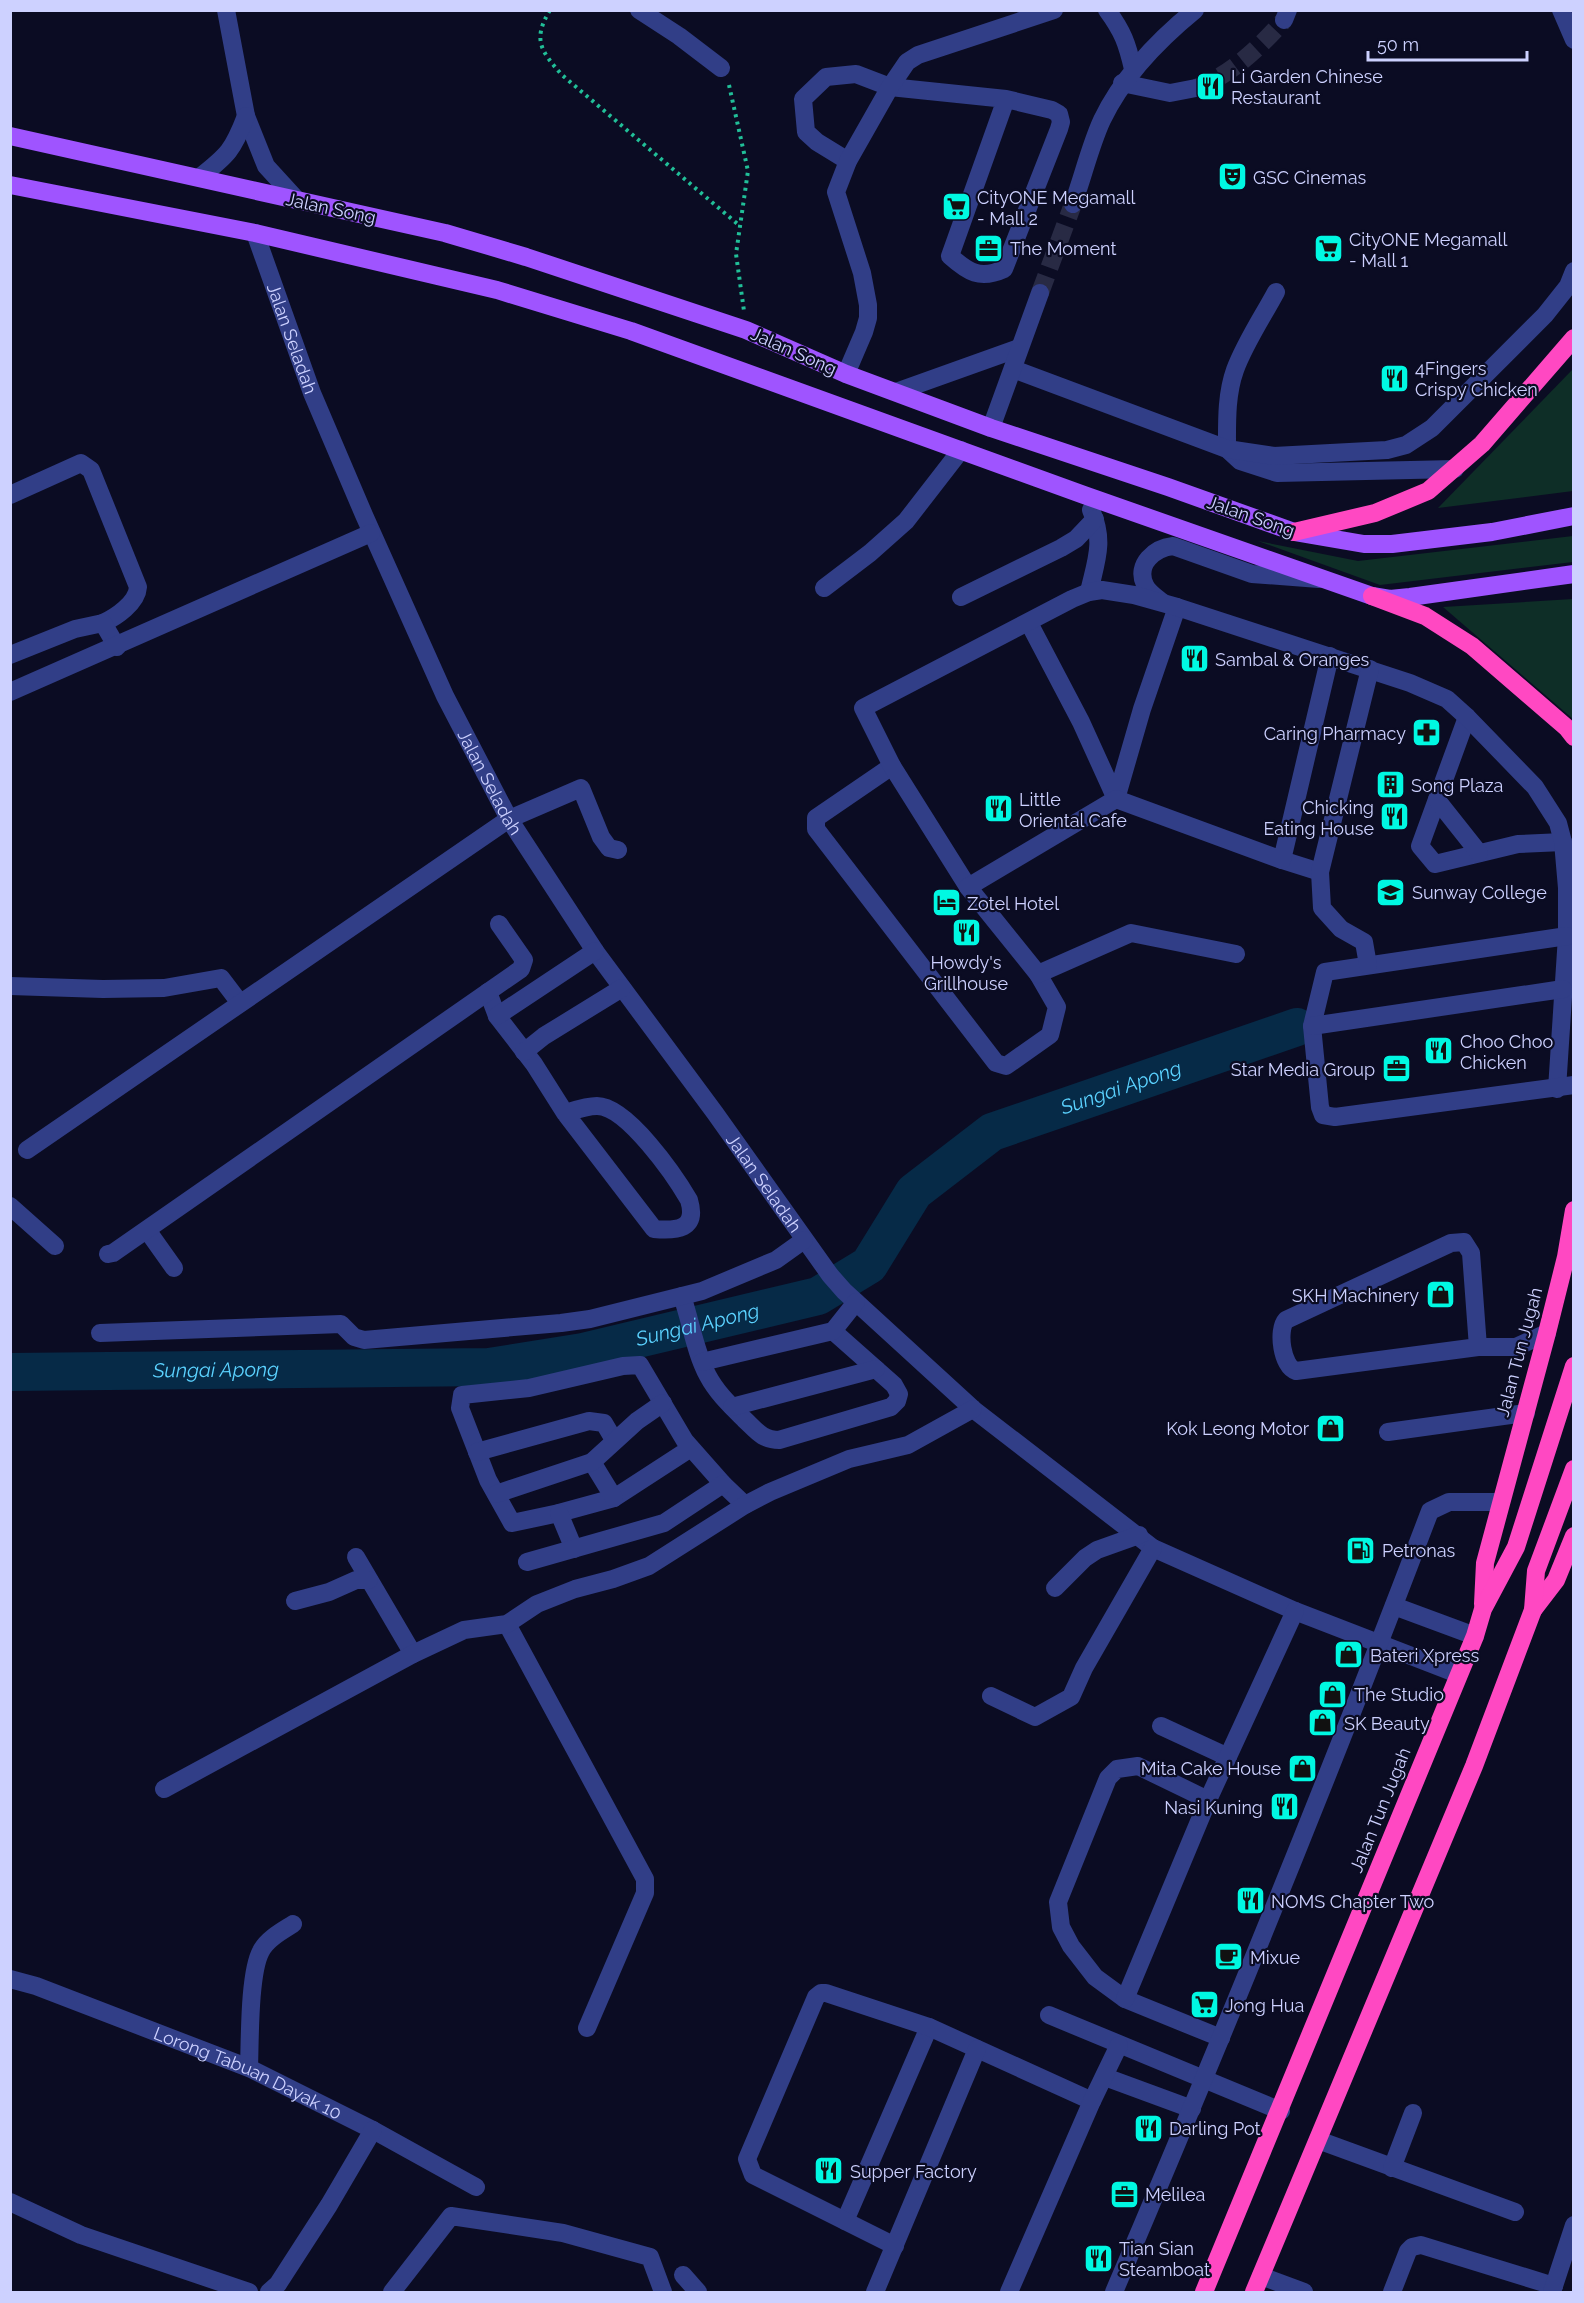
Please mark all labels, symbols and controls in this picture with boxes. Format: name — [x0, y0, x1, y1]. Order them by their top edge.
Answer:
scale bar — [1368, 24, 1527, 62]
text: 50 m — [1377, 34, 1419, 55]
place label: Li Garden Chinese Restaurant — [1231, 66, 1383, 108]
restaurant icon: Li Garden Chinese Restaurant — [1194, 70, 1226, 102]
theatre icon: GSC Cinemas — [1216, 161, 1248, 193]
place label: GSC Cinemas — [1253, 167, 1366, 188]
place label: CityONE Megamall - Mall 2 — [977, 187, 1135, 229]
street label: Jalan Song — [284, 188, 378, 228]
supermarket icon: CityONE Megamall - Mall 2 — [940, 191, 972, 223]
place label: CityONE Megamall - Mall 1 — [1349, 229, 1507, 271]
office icon: The Moment — [973, 232, 1005, 264]
supermarket icon: CityONE Megamall - Mall 1 — [1312, 233, 1344, 265]
place label: The Moment — [1010, 238, 1117, 259]
street label: Jalan Seladah — [263, 280, 322, 397]
street label: Jalan Song — [748, 323, 840, 379]
place label: 4Fingers Crispy Chicken — [1415, 358, 1538, 400]
restaurant icon: 4Fingers Crispy Chicken — [1378, 362, 1410, 394]
street label: Jalan Song — [1204, 491, 1298, 541]
restaurant icon: Sambal & Oranges — [1178, 643, 1210, 675]
place label: Sambal & Oranges — [1215, 649, 1369, 670]
pharmacy icon: Caring Pharmacy — [1411, 717, 1443, 749]
place label: Caring Pharmacy — [1264, 723, 1406, 744]
street label: Jalan Seladah — [454, 726, 527, 839]
building icon: Song Plaza — [1374, 769, 1406, 801]
place label: Song Plaza — [1411, 775, 1503, 796]
place label: Little Oriental Cafe — [1019, 789, 1127, 831]
restaurant icon: Little Oriental Cafe — [982, 793, 1014, 825]
place label: Chicking Eating House — [1263, 797, 1374, 839]
restaurant icon: Chicking Eating House — [1379, 801, 1411, 833]
school or university icon: Sunway College — [1375, 876, 1407, 908]
place label: Sunway College — [1412, 882, 1547, 903]
hotel icon: Zotel Hotel — [930, 887, 962, 919]
place label: Zotel Hotel — [967, 893, 1059, 914]
restaurant icon: Howdy's Grillhouse — [950, 917, 982, 949]
place label: Howdy's Grillhouse — [924, 952, 1008, 994]
place label: Choo Choo Chicken — [1460, 1031, 1553, 1073]
restaurant icon: Choo Choo Chicken — [1423, 1035, 1455, 1067]
office icon: Star Media Group — [1380, 1053, 1412, 1085]
water label: Sungai Apong — [1056, 1056, 1185, 1120]
place label: Star Media Group — [1231, 1059, 1375, 1080]
street label: Jalan Seladah — [722, 1129, 807, 1236]
shop icon: SKH Machinery — [1424, 1279, 1456, 1311]
place label: SKH Machinery — [1292, 1285, 1419, 1306]
street label: Jalan Tun Jugah — [1492, 1285, 1546, 1419]
water label: Sungai Apong — [632, 1298, 762, 1351]
water label: Sungai Apong — [152, 1357, 279, 1383]
shop icon: Kok Leong Motor — [1314, 1412, 1346, 1444]
place label: Kok Leong Motor — [1166, 1418, 1310, 1439]
fuel station icon: Petronas — [1345, 1534, 1377, 1566]
place label: Petronas — [1382, 1540, 1456, 1561]
shop icon: Bateri Xpress — [1333, 1639, 1365, 1671]
place label: Bateri Xpress — [1370, 1645, 1479, 1666]
shop icon: The Studio — [1317, 1678, 1349, 1710]
place label: The Studio — [1354, 1684, 1444, 1705]
shop icon: SK Beauty — [1307, 1707, 1339, 1739]
place label: SK Beauty — [1344, 1713, 1430, 1734]
street label: Jalan Tun Jugah — [1345, 1744, 1415, 1876]
shop icon: Mita Cake House — [1286, 1752, 1318, 1784]
place label: Mita Cake House — [1141, 1758, 1281, 1779]
restaurant icon: Nasi Kuning — [1268, 1791, 1300, 1823]
place label: Nasi Kuning — [1164, 1797, 1263, 1818]
restaurant icon: NOMS Chapter Two — [1234, 1885, 1266, 1917]
place label: NOMS Chapter Two — [1271, 1891, 1435, 1912]
cafe icon: Mixue — [1213, 1941, 1245, 1973]
place label: Mixue — [1250, 1947, 1300, 1968]
supermarket icon: Jong Hua — [1188, 1989, 1220, 2021]
place label: Jong Hua — [1225, 1995, 1304, 2016]
street label: Lorong Tabuan Dayak 10 — [151, 2022, 346, 2123]
restaurant icon: Darling Pot — [1132, 2112, 1164, 2144]
place label: Darling Pot — [1169, 2118, 1261, 2139]
restaurant icon: Supper Factory — [813, 2155, 845, 2187]
place label: Supper Factory — [850, 2161, 977, 2182]
office icon: Melilea — [1108, 2178, 1140, 2210]
place label: Melilea — [1145, 2184, 1205, 2205]
place label: Tian Sian Steamboat — [1119, 2238, 1210, 2280]
restaurant icon: Tian Sian Steamboat — [1082, 2242, 1114, 2274]

